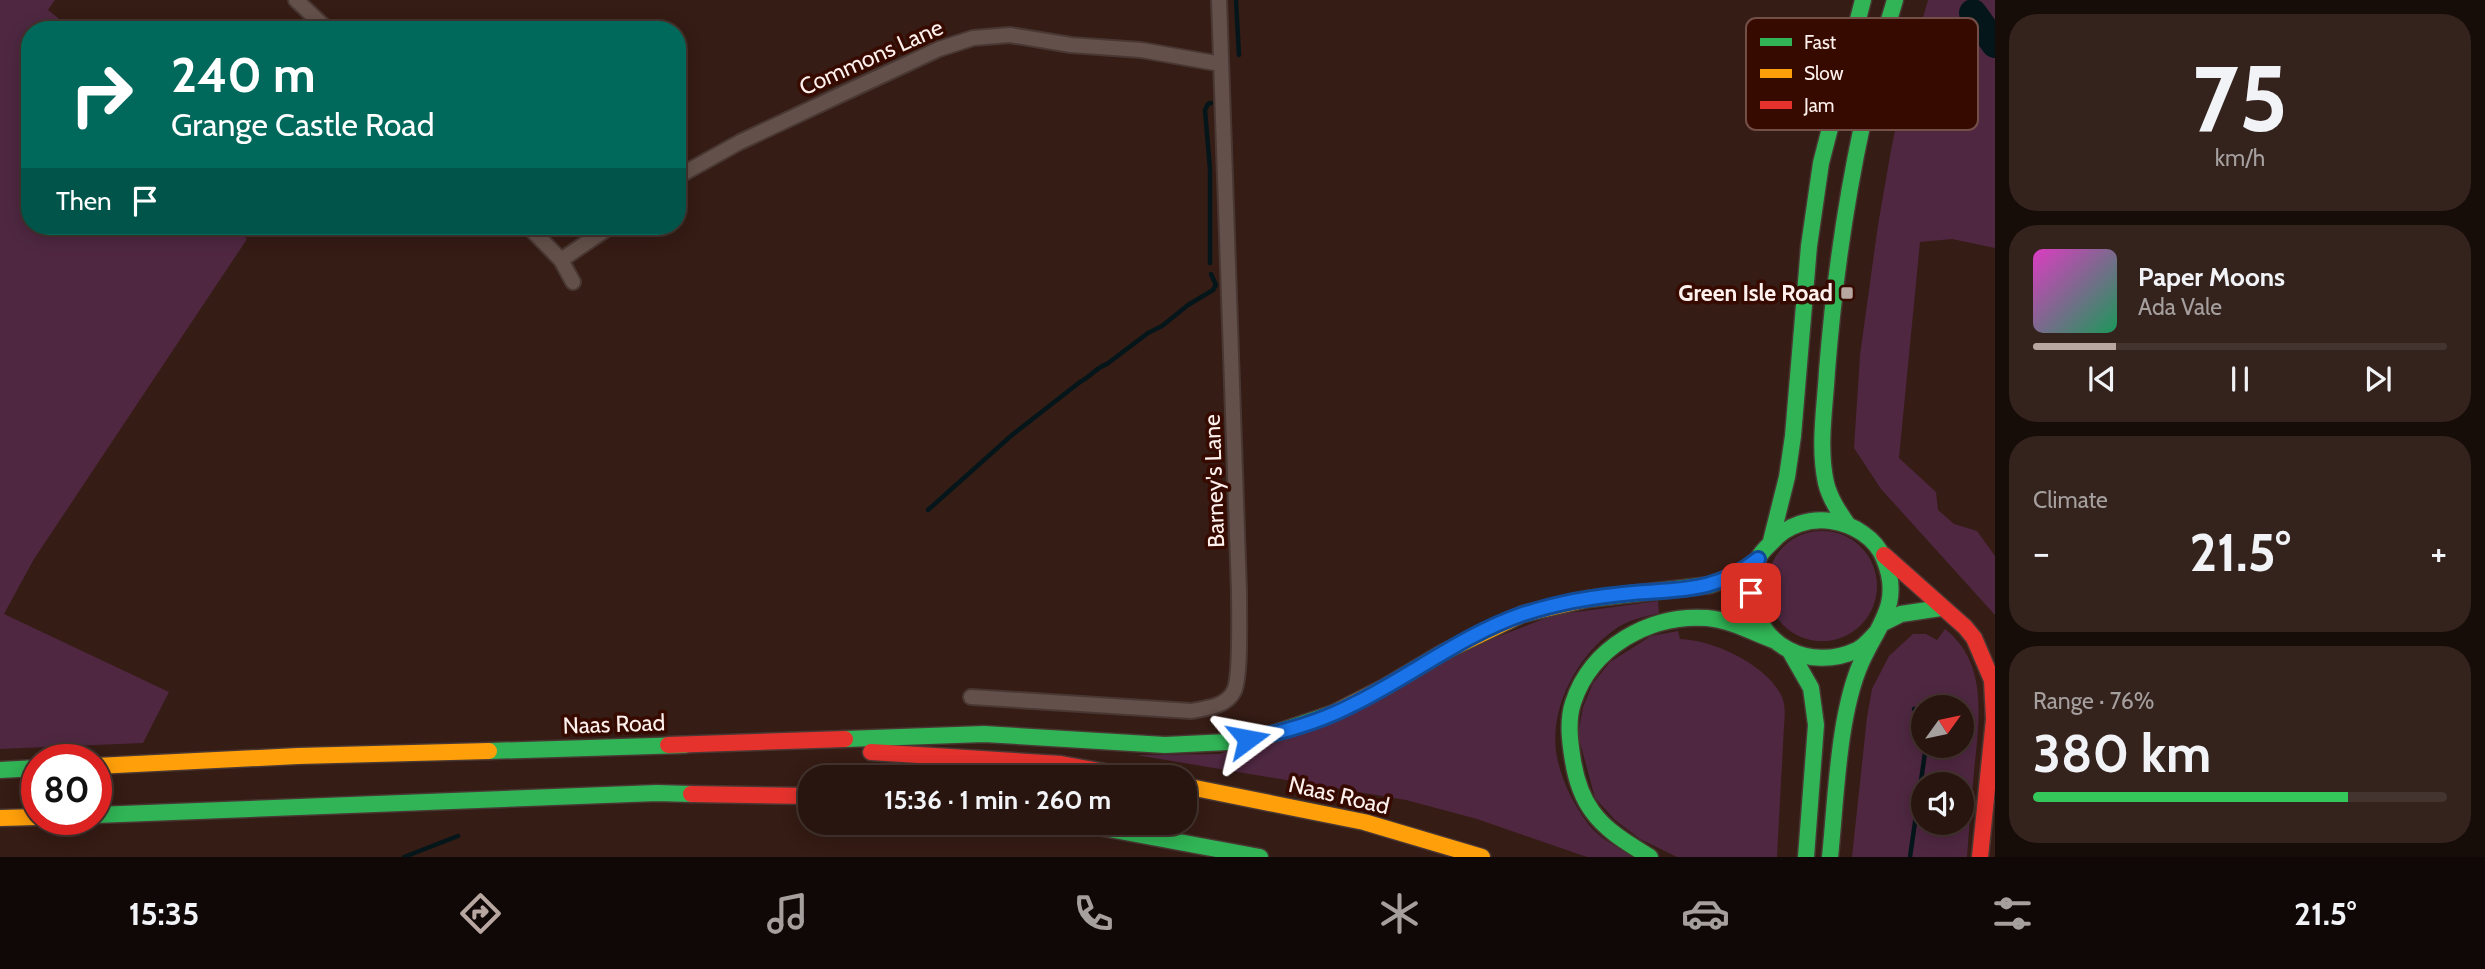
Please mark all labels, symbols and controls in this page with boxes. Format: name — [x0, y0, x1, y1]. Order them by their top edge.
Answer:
street label: Commons Lane — [795, 13, 947, 101]
legend — [1746, 18, 1978, 130]
text: Fast — [1804, 31, 1837, 54]
text: 75 — [2192, 43, 2288, 154]
text: 240 m — [171, 45, 316, 104]
icon: right — [56, 49, 147, 140]
text: Slow — [1804, 62, 1844, 85]
text: Jam — [1803, 94, 1834, 117]
text: Grange Castle Road — [171, 105, 434, 144]
text: km/h — [2215, 144, 2265, 172]
icon: arrive — [126, 182, 164, 220]
text: Then — [56, 185, 112, 217]
text: Paper Moons — [2138, 261, 2285, 293]
place label: Green Isle Road — [1678, 279, 1833, 307]
marker: Green Isle Road — [1839, 285, 1855, 301]
text: Ada Vale — [2138, 293, 2222, 321]
icon: previous — [2083, 360, 2121, 398]
icon: pause — [2221, 360, 2259, 398]
icon: next — [2359, 360, 2397, 398]
street label: Barney's Lane — [1198, 413, 1230, 548]
text: Climate — [2033, 486, 2108, 514]
text: 21.5° — [2189, 521, 2291, 584]
text: − — [2033, 529, 2050, 576]
text: + — [2430, 529, 2447, 576]
pin — [1721, 563, 1781, 623]
icon: arrive — [1732, 574, 1770, 612]
text: Range · 76% — [2033, 687, 2154, 715]
north arrow — [1911, 695, 1974, 758]
map controls — [1911, 695, 1974, 835]
position arrow — [1211, 702, 1285, 776]
street label: Naas Road — [562, 708, 666, 740]
text: 380 km — [2033, 722, 2211, 785]
speed limit sign: 80 — [21, 744, 112, 835]
street label: Naas Road — [1286, 770, 1392, 820]
button: sound — [1911, 772, 1974, 835]
text: 15:36 · 1 min · 260 m — [884, 784, 1111, 816]
icon: directions — [456, 889, 505, 938]
icon: music — [763, 889, 812, 938]
icon: phone — [1069, 889, 1118, 938]
icon: climate — [1375, 889, 1424, 938]
icon: car — [1681, 889, 1730, 938]
icon: filters — [1988, 889, 2037, 938]
text: 15:35 — [129, 894, 199, 933]
text: 21.5° — [2294, 894, 2356, 933]

